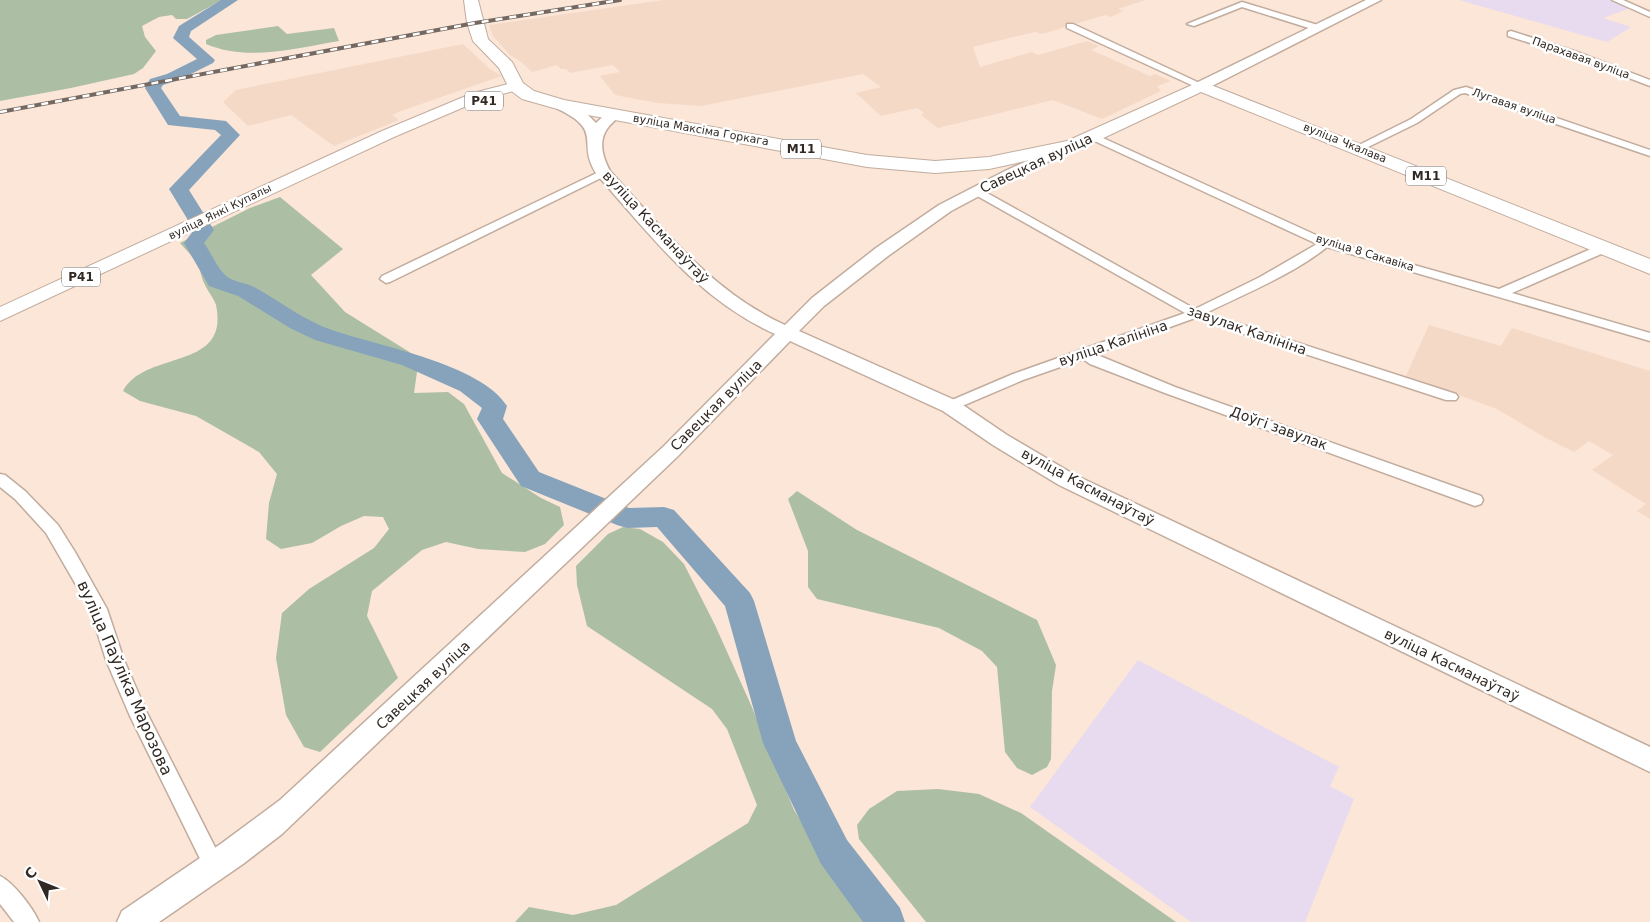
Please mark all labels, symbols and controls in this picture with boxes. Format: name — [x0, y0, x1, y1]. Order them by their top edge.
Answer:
street label: Парахавая вуліца — [1531, 34, 1631, 82]
street label: Лугавая вуліца — [1470, 86, 1558, 126]
road number: Р41 — [465, 92, 503, 110]
street label: вуліца Максіма Горкага — [632, 112, 770, 148]
street label: вуліца Чкалава — [1301, 120, 1389, 166]
street label: Савецкая вуліца — [977, 130, 1095, 196]
road number: М11 — [781, 140, 821, 158]
street label: вуліца Касманаўтаў — [600, 167, 712, 287]
road number: М11 — [1406, 167, 1446, 186]
street label: вуліца Янкі Купалы — [166, 181, 274, 243]
street label: вуліца 8 Сакавіка — [1314, 232, 1416, 274]
road number: Р41 — [62, 268, 100, 286]
street label: завулак Калініна — [1185, 302, 1309, 358]
street label: вуліца Калініна — [1056, 317, 1170, 369]
street label: Савецкая вуліца — [667, 356, 765, 454]
street label: Доўгі завулак — [1228, 403, 1330, 453]
street label: вуліца Касманаўтаў — [1019, 445, 1157, 529]
street label: вуліца Паўліка Марозова — [73, 578, 177, 778]
street label: вуліца Касманаўтаў — [1382, 625, 1522, 705]
street label: Савецкая вуліца — [373, 637, 473, 733]
north arrow — [15, 857, 65, 907]
text: С — [21, 864, 40, 882]

